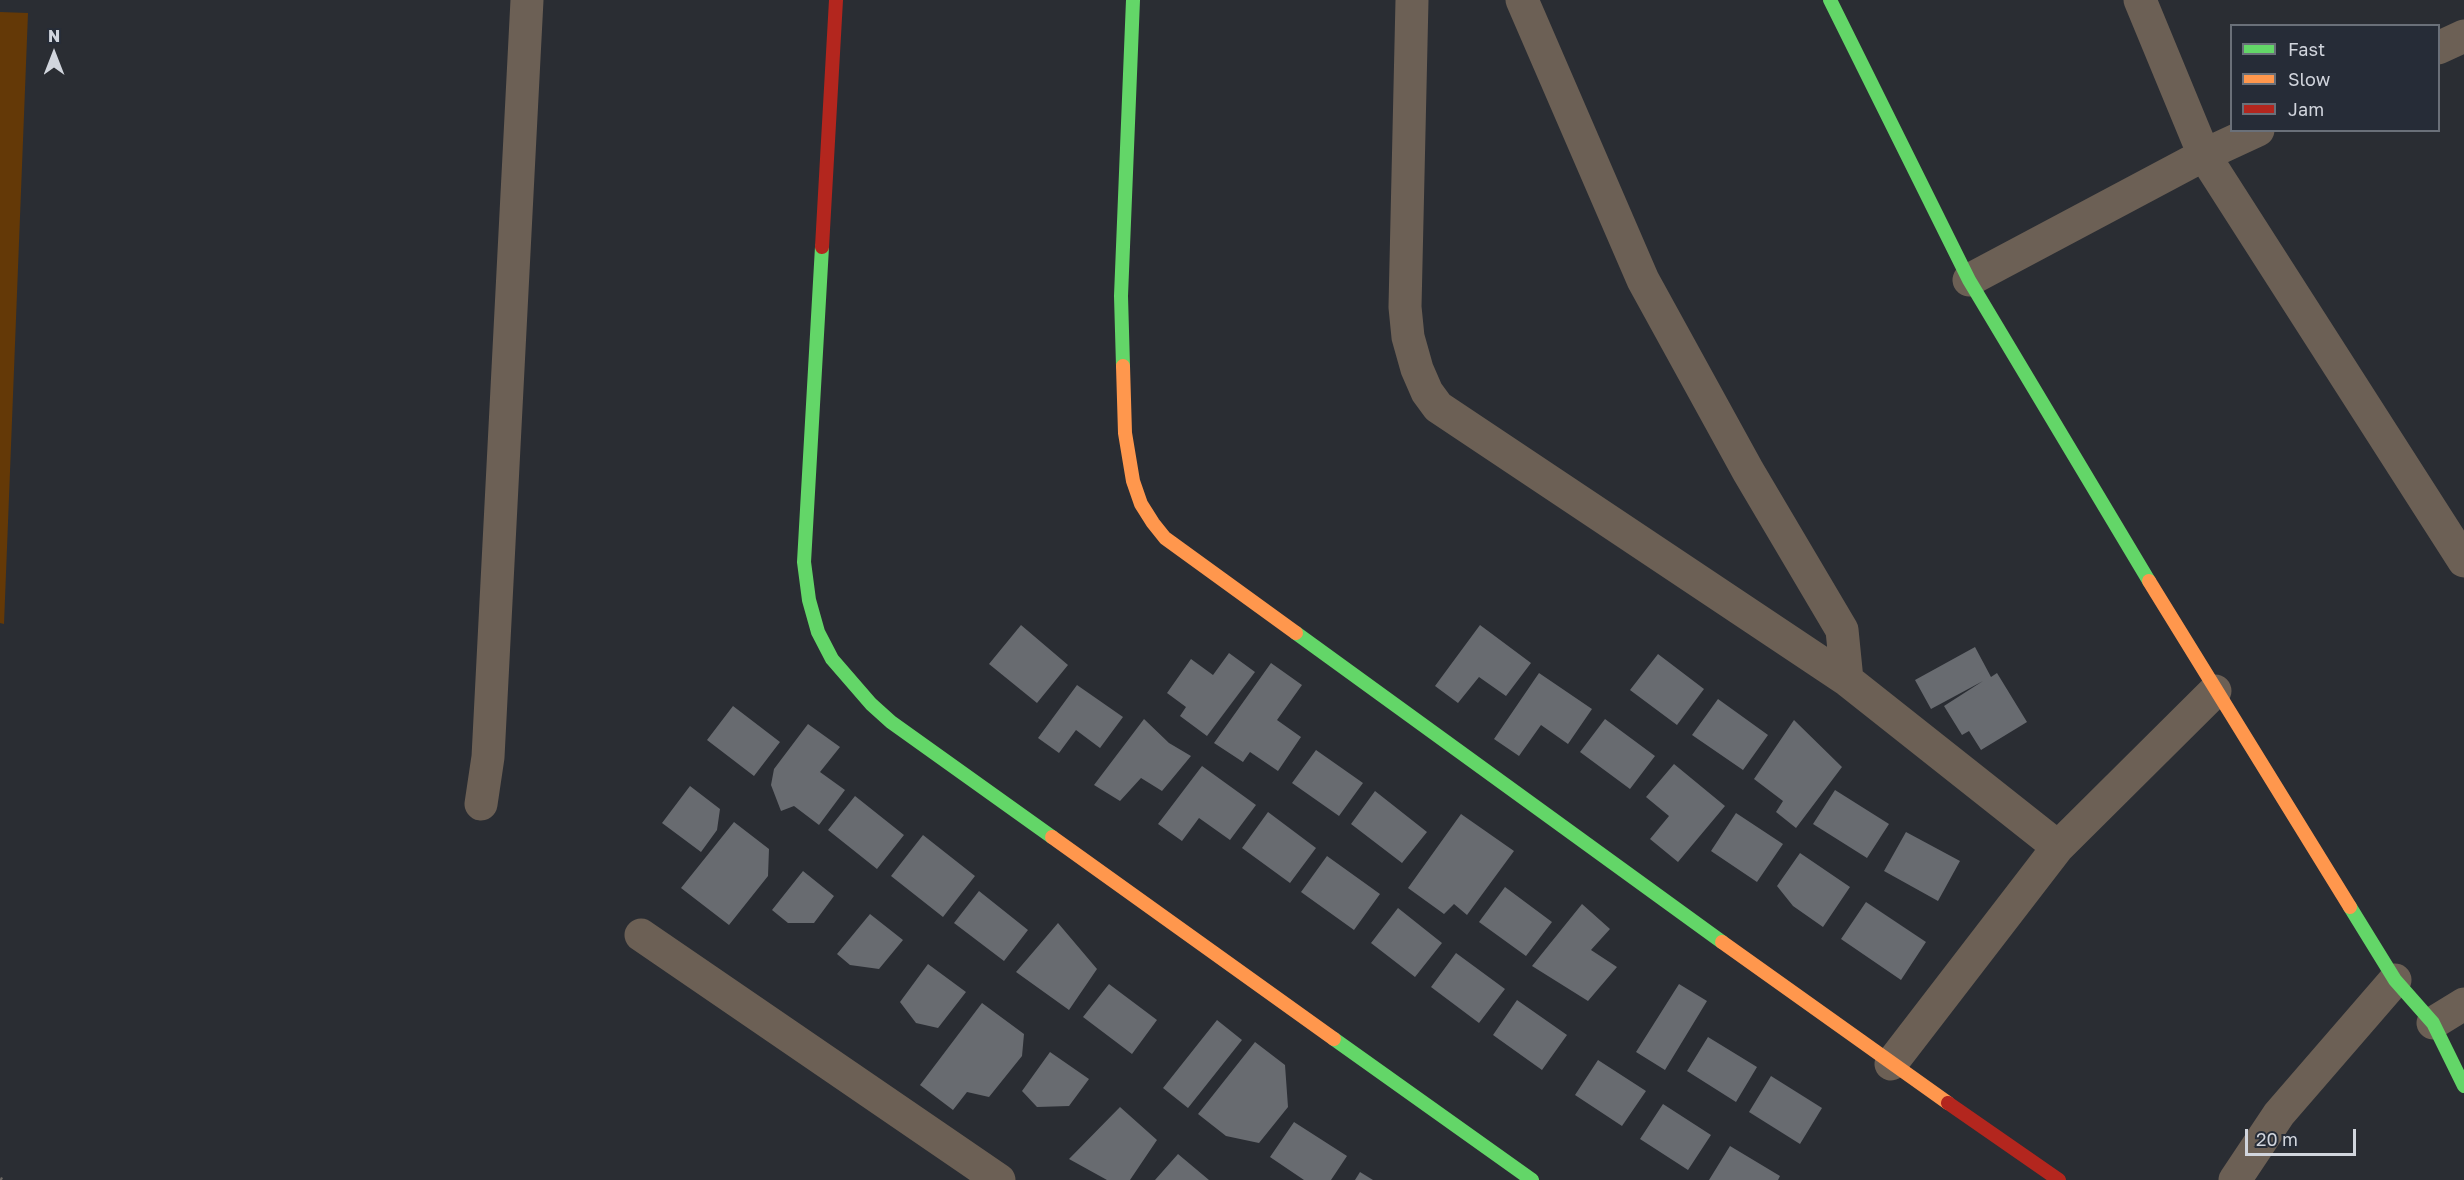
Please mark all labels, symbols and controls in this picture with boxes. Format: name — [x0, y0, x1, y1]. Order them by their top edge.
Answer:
north arrow — [24, 24, 84, 84]
legend — [2230, 24, 2440, 132]
text: N — [48, 26, 60, 46]
text: Fast — [2288, 38, 2325, 60]
text: Slow — [2288, 68, 2330, 90]
text: Jam — [2288, 98, 2324, 120]
scale bar — [2248, 1117, 2359, 1155]
text: 20 m — [2256, 1128, 2298, 1150]

